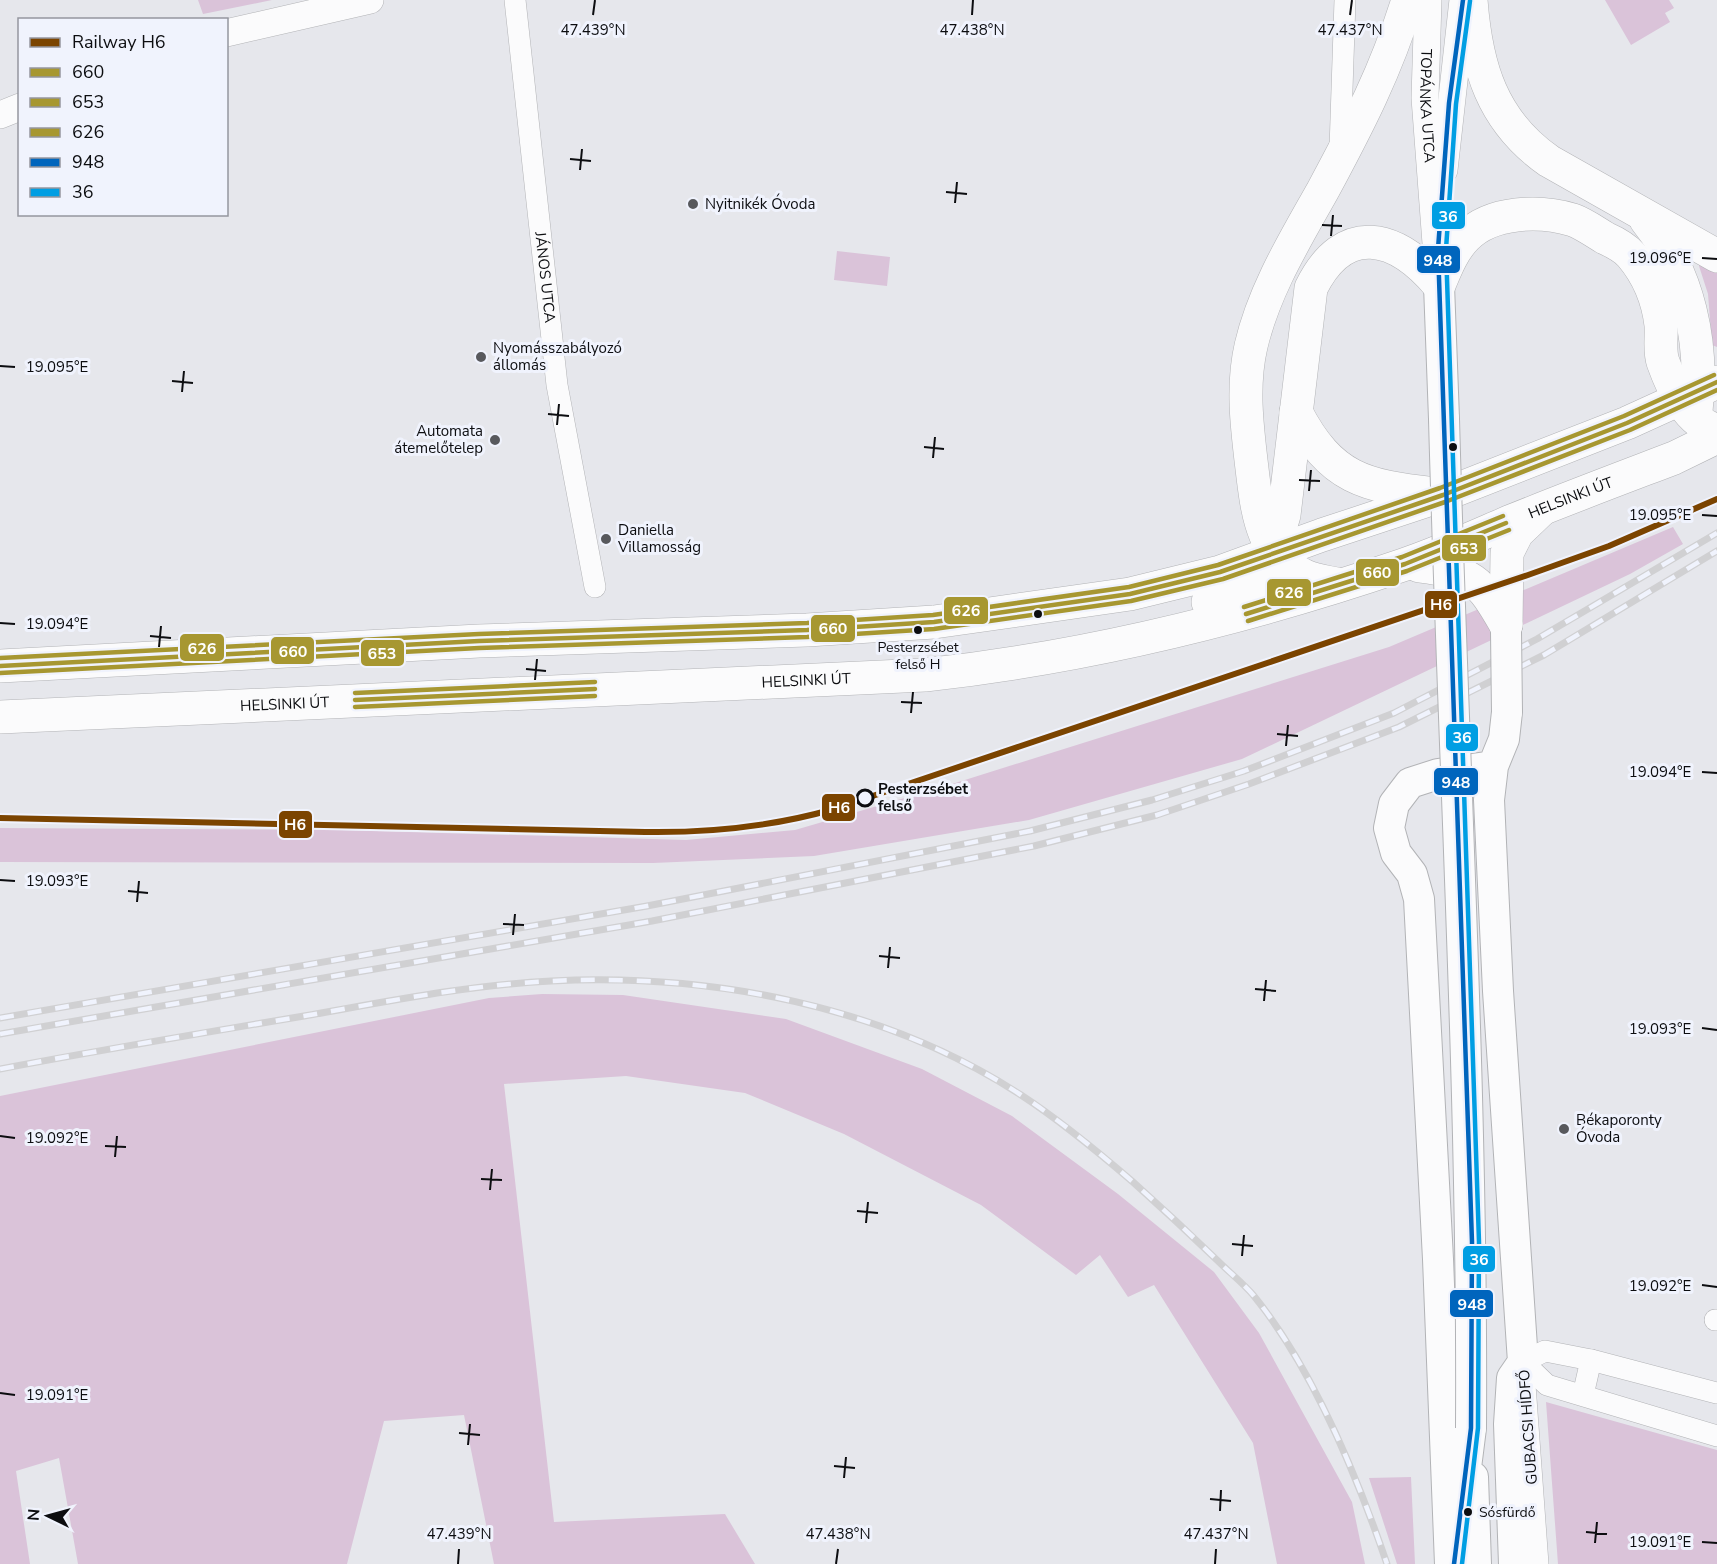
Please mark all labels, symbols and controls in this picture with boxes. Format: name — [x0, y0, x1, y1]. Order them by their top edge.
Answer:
legend — [18, 18, 228, 216]
text: 47.439°N — [560, 20, 626, 40]
text: 47.438°N — [939, 20, 1005, 40]
text: 47.437°N — [1317, 20, 1383, 40]
text: Railway H6 — [72, 30, 166, 54]
street label: TOPÁNKA UTCA — [1415, 49, 1440, 164]
text: 660 — [72, 60, 104, 84]
text: 653 — [72, 90, 104, 114]
text: 626 — [72, 120, 104, 144]
text: 948 — [72, 150, 104, 174]
text: 36 — [72, 180, 94, 204]
place label: Nyitnikék Óvoda — [705, 193, 815, 214]
marker: Nyitnikék Óvoda — [686, 197, 700, 211]
line badge: 36 — [1431, 201, 1466, 230]
text: 36 — [1438, 206, 1458, 228]
street label: JÁNOS UTCA — [530, 230, 560, 324]
line badge: 948 — [1416, 245, 1461, 274]
text: 19.096°E — [1629, 248, 1691, 268]
text: 948 — [1424, 250, 1452, 272]
place label: Nyomásszabályozó állomás — [493, 338, 622, 375]
marker: Nyomásszabályozó állomás — [474, 350, 488, 364]
text: 19.095°E — [26, 357, 88, 377]
place label: Automata átemelőtelep — [394, 421, 483, 458]
marker: Automata átemelőtelep — [488, 433, 502, 447]
unlabelled marker — [1447, 441, 1459, 453]
street label: HELSINKI ÚT — [1525, 472, 1616, 523]
text: 19.095°E — [1629, 505, 1691, 525]
place label: Daniella Villamosság — [617, 520, 701, 557]
marker: Daniella Villamosság — [599, 532, 613, 546]
line badge: 653 — [1441, 534, 1487, 562]
text: 653 — [1450, 538, 1478, 560]
line badge: 660 — [1355, 558, 1400, 587]
text: 660 — [1363, 562, 1391, 584]
line badge: 626 — [1266, 578, 1312, 607]
text: 626 — [1275, 582, 1303, 604]
line badge: H6 — [1424, 590, 1458, 619]
text: H6 — [1430, 594, 1452, 616]
line badge: 626 — [943, 596, 989, 625]
text: 626 — [952, 600, 980, 622]
unlabelled marker — [1032, 608, 1044, 620]
text: 19.094°E — [26, 614, 88, 634]
line badge: 660 — [810, 614, 856, 643]
text: 660 — [819, 618, 847, 640]
marker: Pesterzsébet felső H — [912, 624, 924, 636]
line badge: 626 — [179, 633, 225, 662]
line badge: 660 — [270, 636, 315, 665]
text: 626 — [188, 638, 216, 660]
place label: Pesterzsébet felső H — [877, 638, 959, 674]
line badge: 653 — [360, 639, 405, 667]
text: 660 — [279, 641, 307, 663]
text: 653 — [368, 643, 396, 665]
street label: HELSINKI ÚT — [761, 668, 851, 692]
street label: HELSINKI ÚT — [240, 691, 330, 716]
line badge: 36 — [1445, 723, 1479, 752]
text: 36 — [1452, 727, 1472, 749]
text: 19.094°E — [1629, 762, 1691, 782]
line badge: 948 — [1433, 767, 1479, 796]
text: 948 — [1442, 772, 1470, 794]
place label: Pesterzsébet felső — [878, 779, 968, 816]
marker: Pesterzsébet felső — [856, 789, 874, 807]
line badge: H6 — [821, 793, 856, 822]
text: H6 — [828, 797, 850, 819]
line badge: H6 — [278, 810, 313, 839]
text: H6 — [284, 814, 306, 836]
text: 19.093°E — [26, 871, 88, 891]
text: 19.093°E — [1629, 1019, 1691, 1039]
place label: Békaporonty Óvoda — [1576, 1110, 1662, 1147]
marker: Békaporonty Óvoda — [1557, 1122, 1571, 1136]
text: 19.092°E — [26, 1128, 88, 1148]
line badge: 36 — [1462, 1245, 1496, 1273]
text: 36 — [1469, 1249, 1489, 1271]
text: 19.092°E — [1629, 1276, 1691, 1296]
line badge: 948 — [1449, 1289, 1494, 1318]
text: 948 — [1458, 1294, 1486, 1316]
street label: GUBACSI HÍDFŐ — [1514, 1369, 1542, 1485]
text: 19.091°E — [26, 1385, 88, 1405]
north arrow — [18, 1486, 78, 1546]
place label: Sósfürdő — [1479, 1503, 1536, 1522]
marker: Sósfürdő — [1462, 1506, 1474, 1518]
text: N — [23, 1508, 46, 1522]
text: 47.439°N — [426, 1524, 492, 1544]
text: 47.438°N — [805, 1524, 871, 1544]
text: 47.437°N — [1183, 1524, 1249, 1544]
text: 19.091°E — [1629, 1532, 1691, 1552]

